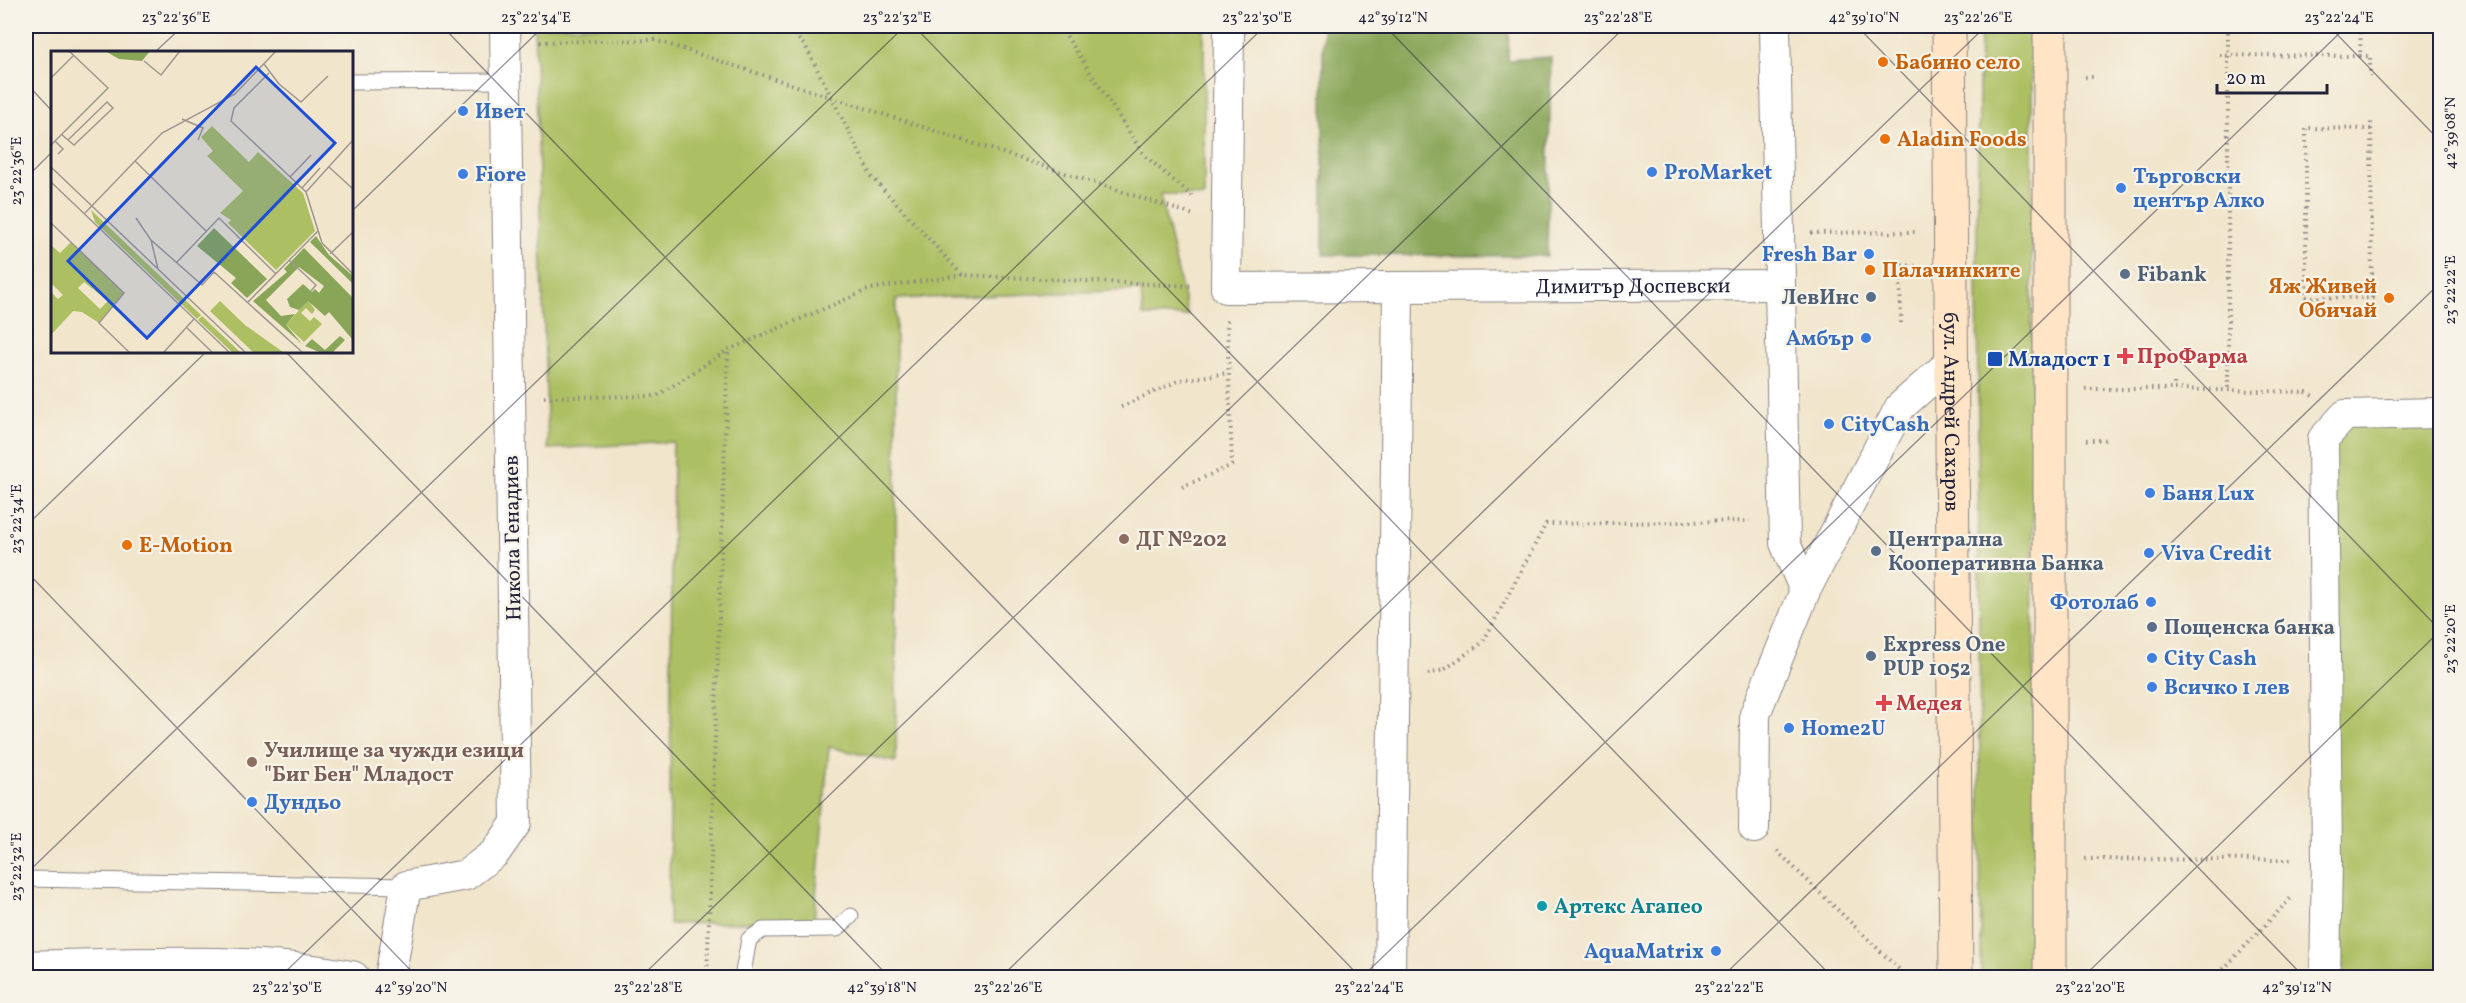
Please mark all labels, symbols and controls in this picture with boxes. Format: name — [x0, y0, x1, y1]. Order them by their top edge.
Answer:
text: 23°22'36"E — [142, 8, 211, 29]
text: 23°22'34"E — [501, 8, 571, 29]
text: 23°22'32"E — [862, 8, 932, 29]
text: 23°22'30"E — [1222, 8, 1292, 29]
text: 42°39'12"N — [1358, 8, 1428, 29]
text: 23°22'28"E — [1583, 8, 1653, 29]
text: 42°39'10"N — [1829, 8, 1899, 29]
text: 23°22'26"E — [1943, 8, 2013, 29]
text: 23°22'24"E — [2304, 8, 2374, 29]
place label: Бабино село — [1895, 49, 2020, 78]
inset map — [51, 51, 352, 352]
marker: Бабино село — [1876, 55, 1890, 69]
scale bar — [2217, 57, 2326, 95]
text: 20 m — [2226, 67, 2266, 92]
text: 42°39'08"N — [2441, 97, 2462, 169]
place label: Ивет — [475, 98, 526, 127]
marker: Ивет — [456, 104, 470, 118]
place label: Aladin Foods — [1897, 126, 2027, 155]
marker: Aladin Foods — [1878, 132, 1892, 146]
text: 23°22'36"E — [7, 137, 28, 206]
place label: ProMarket — [1664, 159, 1772, 188]
place label: Fiore — [475, 161, 526, 190]
place label: Търговски център Алко — [2133, 163, 2265, 216]
marker: ProMarket — [1645, 165, 1659, 179]
marker: Fiore — [456, 167, 470, 181]
marker: Търговски център Алко — [2114, 181, 2128, 195]
place label: Fresh Bar — [1762, 241, 1857, 270]
marker: Fresh Bar — [1862, 247, 1876, 261]
text: 23°22'22"E — [2441, 255, 2462, 325]
place label: Палачинките — [1882, 257, 2020, 286]
place label: Fibank — [2137, 261, 2207, 290]
marker: Палачинките — [1863, 263, 1877, 277]
marker: Fibank — [2118, 267, 2132, 281]
street label: Димитър Доспевски — [1535, 272, 1731, 302]
place label: Яж Живей Обичай — [2268, 273, 2377, 326]
place label: ЛевИнс — [1782, 284, 1859, 313]
marker: ЛевИнс — [1864, 290, 1878, 304]
marker: Яж Живей Обичай — [2382, 291, 2396, 305]
street label: бул. Андрей Сахаров — [1935, 312, 1966, 512]
place label: Амбър — [1786, 325, 1854, 354]
marker: Амбър — [1859, 331, 1873, 345]
place label: ПроФарма — [2137, 343, 2248, 372]
place label: Младост 1 — [2008, 346, 2111, 375]
marker: ПроФарма — [2118, 349, 2132, 363]
marker: Младост 1 — [1986, 350, 2004, 368]
place label: CityCash — [1841, 411, 1930, 440]
marker: CityCash — [1822, 417, 1836, 431]
street label: Никола Генадиев — [498, 455, 529, 621]
place label: Баня Lux — [2162, 480, 2255, 509]
text: 23°22'34"E — [7, 484, 28, 554]
marker: Баня Lux — [2143, 486, 2157, 500]
place label: ДГ №202 — [1136, 526, 1227, 555]
place label: Централна Кооперативна Банка — [1888, 526, 2104, 579]
place label: E-Motion — [139, 532, 233, 561]
marker: ДГ №202 — [1117, 532, 1131, 546]
marker: E-Motion — [120, 538, 134, 552]
place label: Viva Credit — [2161, 540, 2272, 569]
marker: Централна Кооперативна Банка — [1869, 544, 1883, 558]
marker: Viva Credit — [2142, 546, 2156, 560]
place label: Фотолаб — [2050, 589, 2139, 618]
marker: Фотолаб — [2144, 595, 2158, 609]
text: 23°22'20"E — [2441, 604, 2462, 674]
place label: Пощенска банка — [2164, 614, 2335, 643]
marker: Пощенска банка — [2145, 620, 2159, 634]
place label: Express One PUP 1052 — [1883, 631, 2005, 684]
place label: City Cash — [2164, 645, 2257, 674]
marker: Express One PUP 1052 — [1864, 649, 1878, 663]
marker: City Cash — [2145, 651, 2159, 665]
place label: Всичко 1 лев — [2164, 674, 2290, 703]
marker: Всичко 1 лев — [2145, 680, 2159, 694]
place label: Медея — [1896, 690, 1962, 719]
marker: Медея — [1877, 696, 1891, 710]
place label: Home2U — [1801, 715, 1885, 744]
marker: Home2U — [1782, 721, 1796, 735]
place label: Училище за чужди езици "Биг Бен" Младост — [264, 737, 524, 790]
marker: Училище за чужди езици "Биг Бен" Младост — [245, 755, 259, 769]
place label: Дундьо — [264, 789, 341, 818]
marker: Дундьо — [245, 795, 259, 809]
text: 23°22'32"E — [7, 832, 28, 902]
place label: Артекс Агапео — [1554, 893, 1703, 922]
marker: Артекс Агапео — [1535, 899, 1549, 913]
place label: AquaMatrix — [1584, 938, 1704, 967]
marker: AquaMatrix — [1709, 944, 1723, 958]
text: 23°22'30"E — [252, 978, 322, 999]
text: 42°39'20"N — [375, 978, 447, 999]
text: 23°22'28"E — [613, 978, 683, 999]
text: 42°39'18"N — [847, 978, 917, 999]
text: 23°22'26"E — [973, 978, 1043, 999]
text: 23°22'24"E — [1334, 978, 1404, 999]
text: 23°22'22"E — [1694, 978, 1764, 999]
text: 23°22'20"E — [2055, 978, 2125, 999]
text: 42°39'12"N — [2262, 978, 2332, 999]

